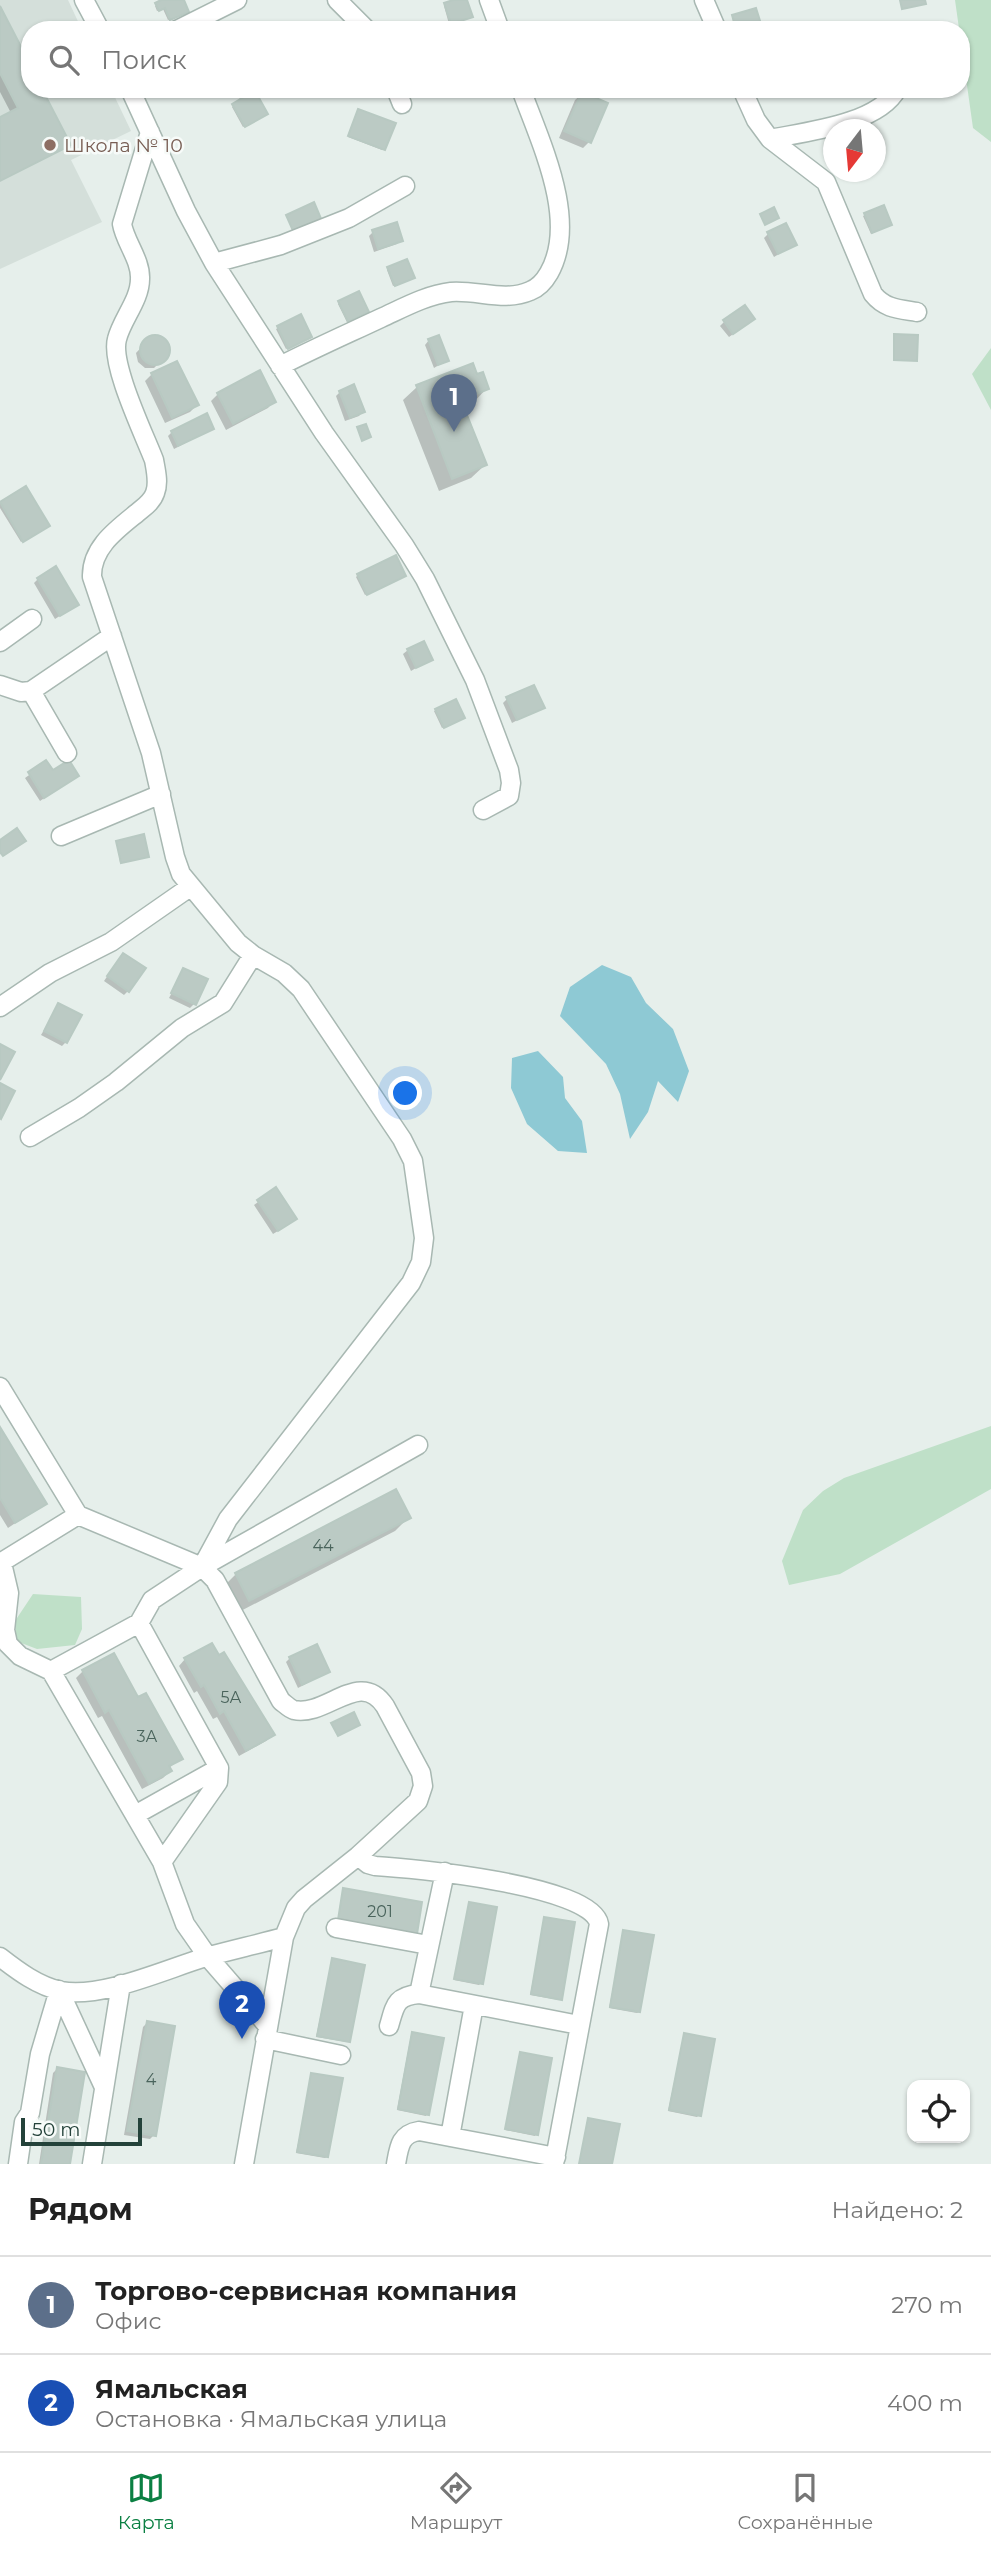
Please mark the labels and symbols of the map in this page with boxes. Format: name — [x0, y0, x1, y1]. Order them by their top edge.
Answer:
north arrow — [823, 119, 886, 182]
place label: Школа № 10 — [64, 134, 183, 157]
marker: Школа № 10 — [42, 137, 58, 153]
pin: 1 — [431, 374, 477, 432]
your location — [388, 1076, 422, 1110]
house number: 44 — [312, 1536, 334, 1555]
house number: 5А — [221, 1688, 242, 1707]
house number: 3А — [137, 1727, 158, 1746]
house number: 201 — [367, 1902, 393, 1921]
pin: 2 — [219, 1981, 265, 2039]
house number: 4 — [146, 2070, 157, 2089]
scale bar — [21, 2115, 142, 2147]

